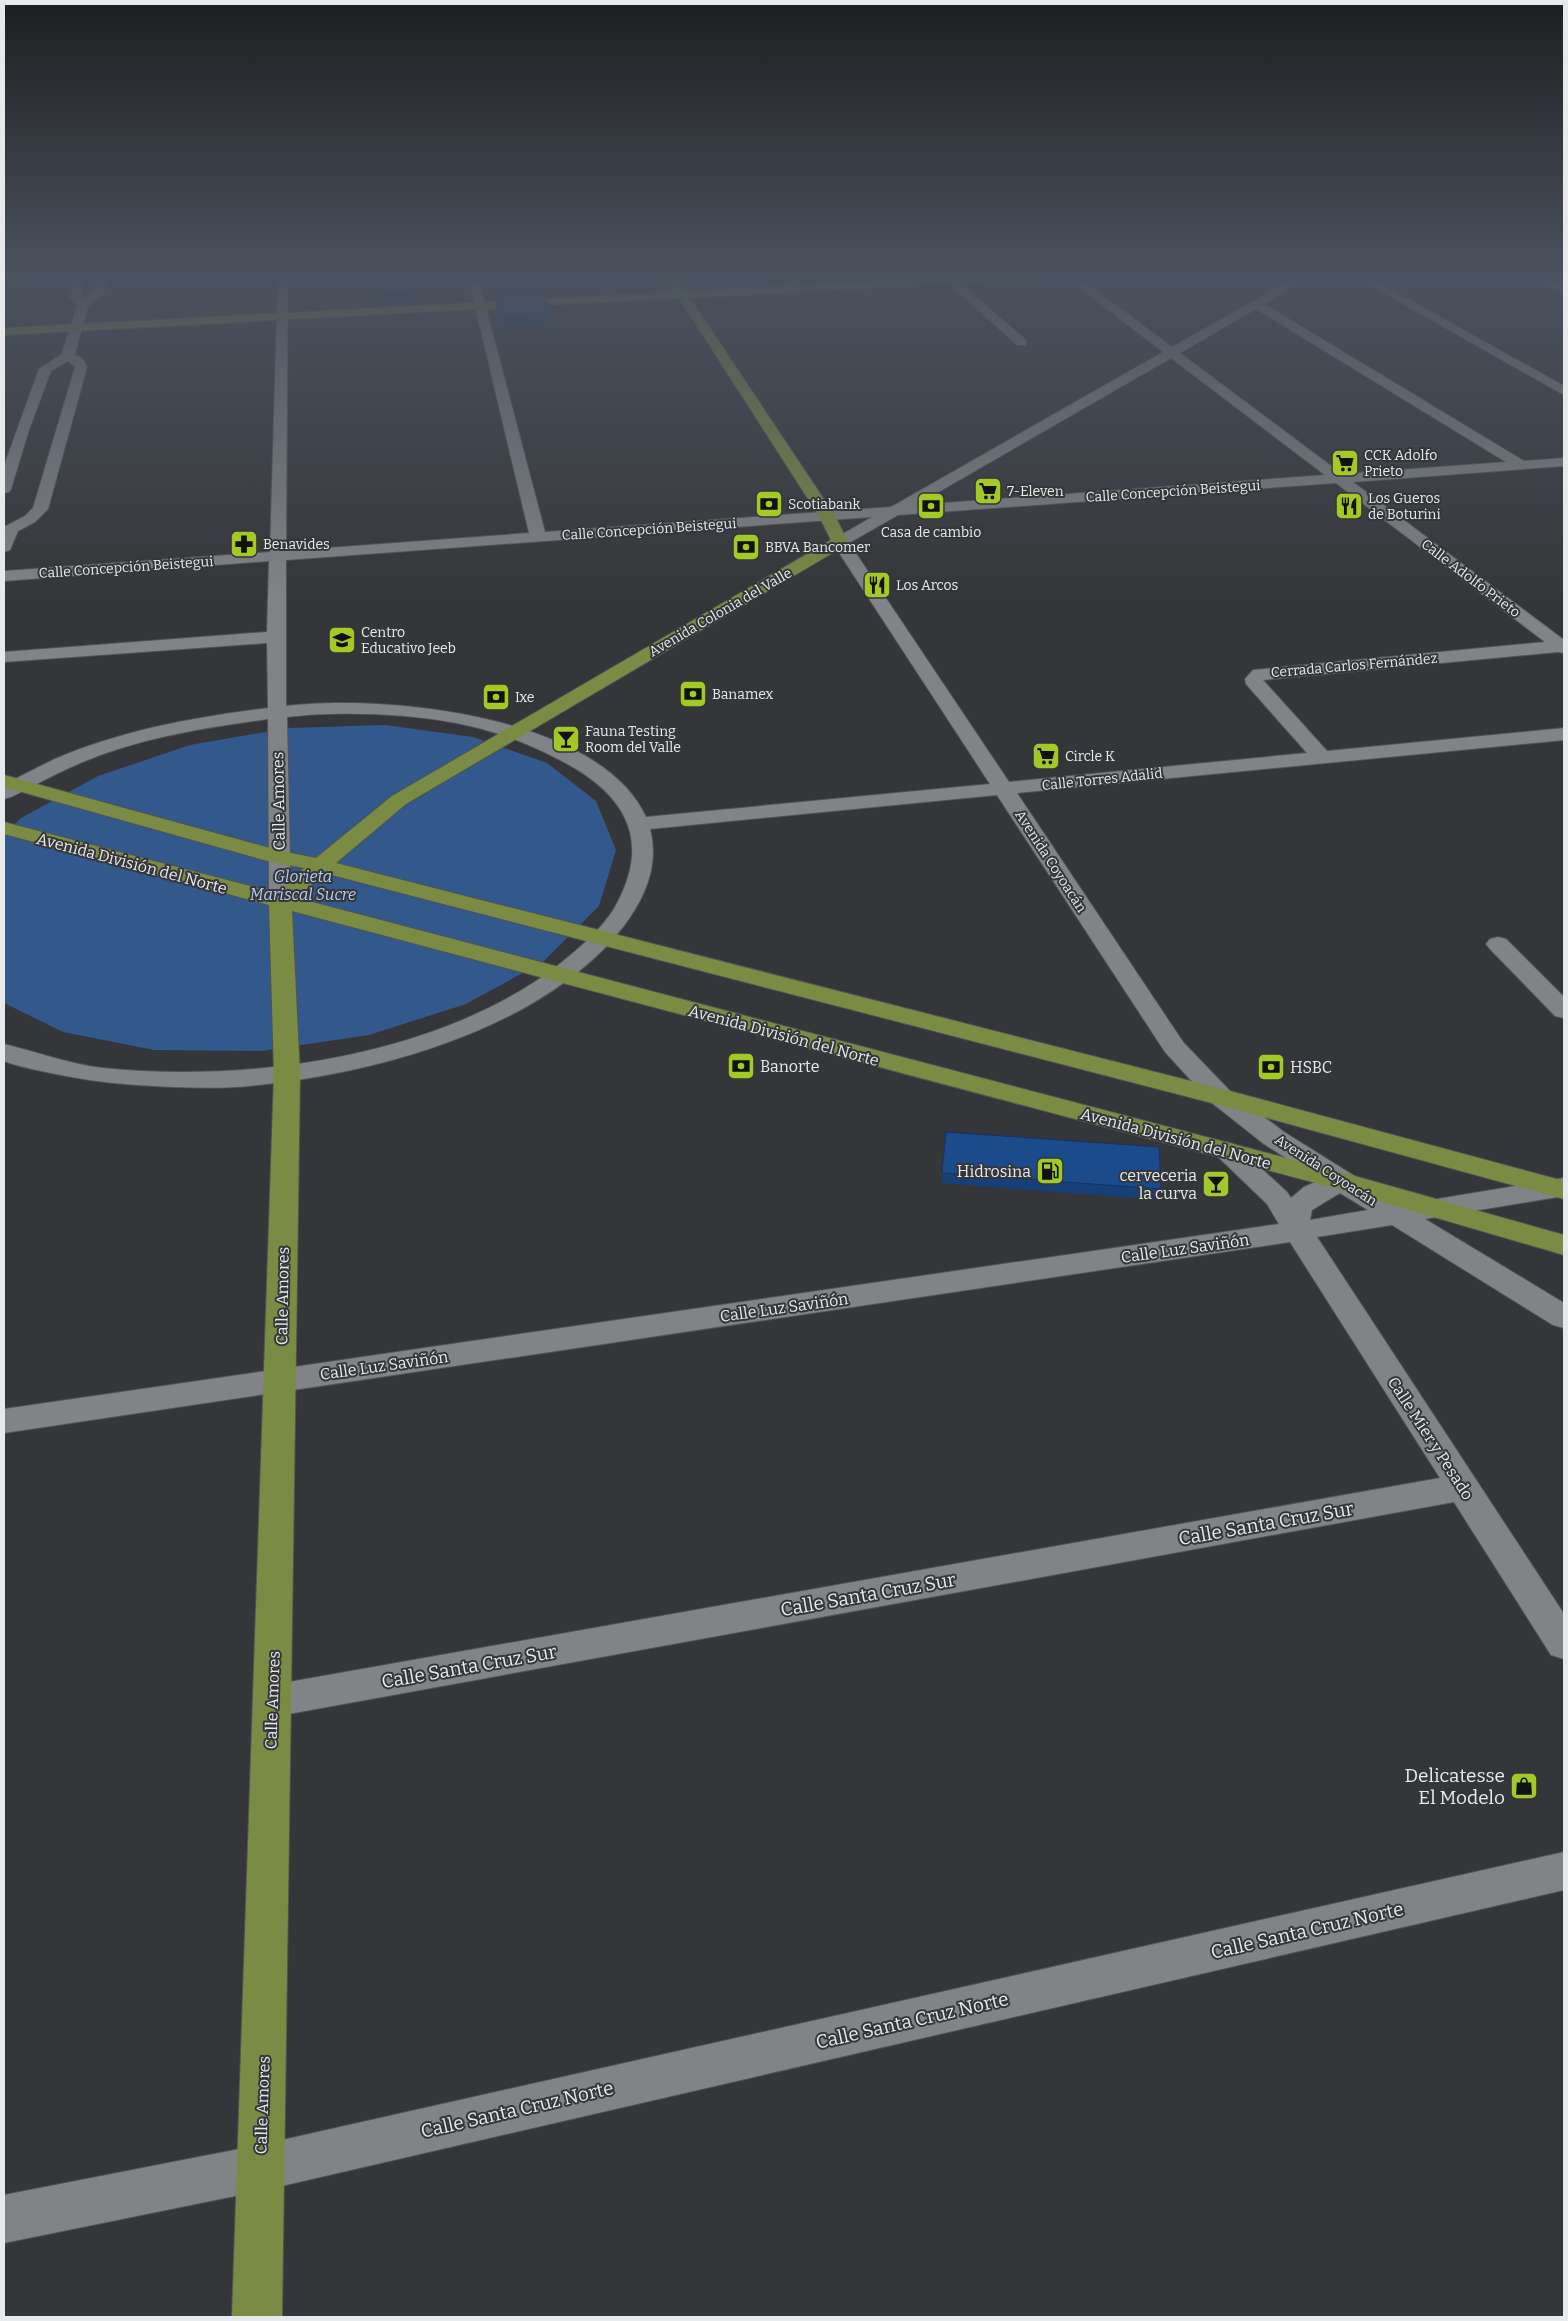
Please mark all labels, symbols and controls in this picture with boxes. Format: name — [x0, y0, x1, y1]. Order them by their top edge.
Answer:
place label: CCK Adolfo Prieto — [1364, 447, 1437, 480]
supermarket icon: CCK Adolfo Prieto — [1330, 448, 1360, 478]
supermarket icon: 7-Eleven — [973, 476, 1003, 506]
street label: Calle Concepción Beistegui — [1085, 477, 1261, 506]
place label: 7-Eleven — [1007, 483, 1064, 500]
bank icon: Scotiabank — [754, 489, 784, 519]
place label: Los Gueros de Boturini — [1368, 490, 1441, 523]
bank icon: Casa de cambio — [916, 491, 946, 521]
restaurant icon: Los Gueros de Boturini — [1334, 491, 1364, 521]
place label: Scotiabank — [788, 496, 861, 513]
street label: Calle Concepción Beistegui — [561, 515, 737, 544]
place label: Casa de cambio — [881, 524, 981, 541]
pharmacy icon: Benavides — [229, 529, 259, 559]
bank icon: BBVA Bancomer — [731, 532, 761, 562]
place label: Benavides — [263, 536, 330, 553]
street label: Calle Adolfo Prieto — [1418, 536, 1524, 621]
place label: BBVA Bancomer — [765, 539, 870, 556]
street label: Calle Concepción Beistegui — [38, 553, 214, 582]
street label: Avenida Colonia del Valle — [646, 564, 795, 660]
restaurant icon: Los Arcos — [862, 570, 892, 600]
place label: Los Arcos — [896, 577, 958, 594]
place label: Centro Educativo Jeeb — [361, 624, 456, 657]
school or university icon: Centro Educativo Jeeb — [327, 625, 357, 655]
street label: Cerrada Carlos Fernández — [1270, 650, 1438, 681]
bank icon: Banamex — [678, 679, 708, 709]
bank icon: Ixe — [481, 682, 511, 712]
place label: Banamex — [712, 686, 773, 703]
place label: Ixe — [515, 689, 534, 706]
place label: Fauna Testing Room del Valle — [585, 723, 681, 756]
bar icon: Fauna Testing Room del Valle — [551, 724, 581, 754]
supermarket icon: Circle K — [1031, 741, 1061, 771]
place label: Circle K — [1065, 748, 1115, 765]
street label: Calle Amores — [268, 752, 289, 850]
street label: Calle Torres Adalid — [1041, 765, 1163, 794]
street label: Avenida Coyoacán — [1011, 807, 1090, 916]
street label: Avenida División del Norte — [35, 829, 229, 898]
park label: Glorieta Mariscal Sucre — [250, 867, 356, 904]
street label: Avenida División del Norte — [687, 1001, 881, 1070]
bank icon: Banorte — [726, 1051, 756, 1081]
bank icon: HSBC — [1256, 1052, 1286, 1082]
place label: Banorte — [760, 1057, 819, 1076]
place label: HSBC — [1290, 1058, 1332, 1077]
street label: Avenida División del Norte — [1079, 1104, 1273, 1173]
street label: Avenida Coyoacán — [1271, 1131, 1380, 1210]
fuel station icon: Hidrosina — [1035, 1156, 1065, 1186]
place label: Hidrosina — [957, 1162, 1031, 1181]
place label: cerveceria la curva — [1119, 1166, 1197, 1203]
bar icon: cerveceria la curva — [1201, 1169, 1231, 1199]
street label: Calle Luz Saviñón — [1120, 1230, 1250, 1267]
street label: Calle Amores — [272, 1247, 293, 1345]
street label: Calle Luz Saviñón — [719, 1289, 849, 1326]
street label: Calle Luz Saviñón — [319, 1347, 449, 1384]
street label: Calle Mier y Pesado — [1384, 1373, 1477, 1503]
street label: Calle Santa Cruz Sur — [1177, 1497, 1356, 1550]
street label: Calle Santa Cruz Sur — [779, 1568, 958, 1621]
street label: Calle Santa Cruz Sur — [380, 1640, 559, 1693]
street label: Calle Amores — [261, 1650, 284, 1750]
place label: Delicatesse El Modelo — [1405, 1764, 1505, 1809]
shop icon: Delicatesse El Modelo — [1509, 1771, 1539, 1801]
street label: Calle Santa Cruz Norte — [1208, 1897, 1406, 1964]
street label: Calle Santa Cruz Norte — [813, 1987, 1011, 2054]
street label: Calle Amores — [251, 2055, 274, 2155]
street label: Calle Santa Cruz Norte — [418, 2076, 616, 2143]

